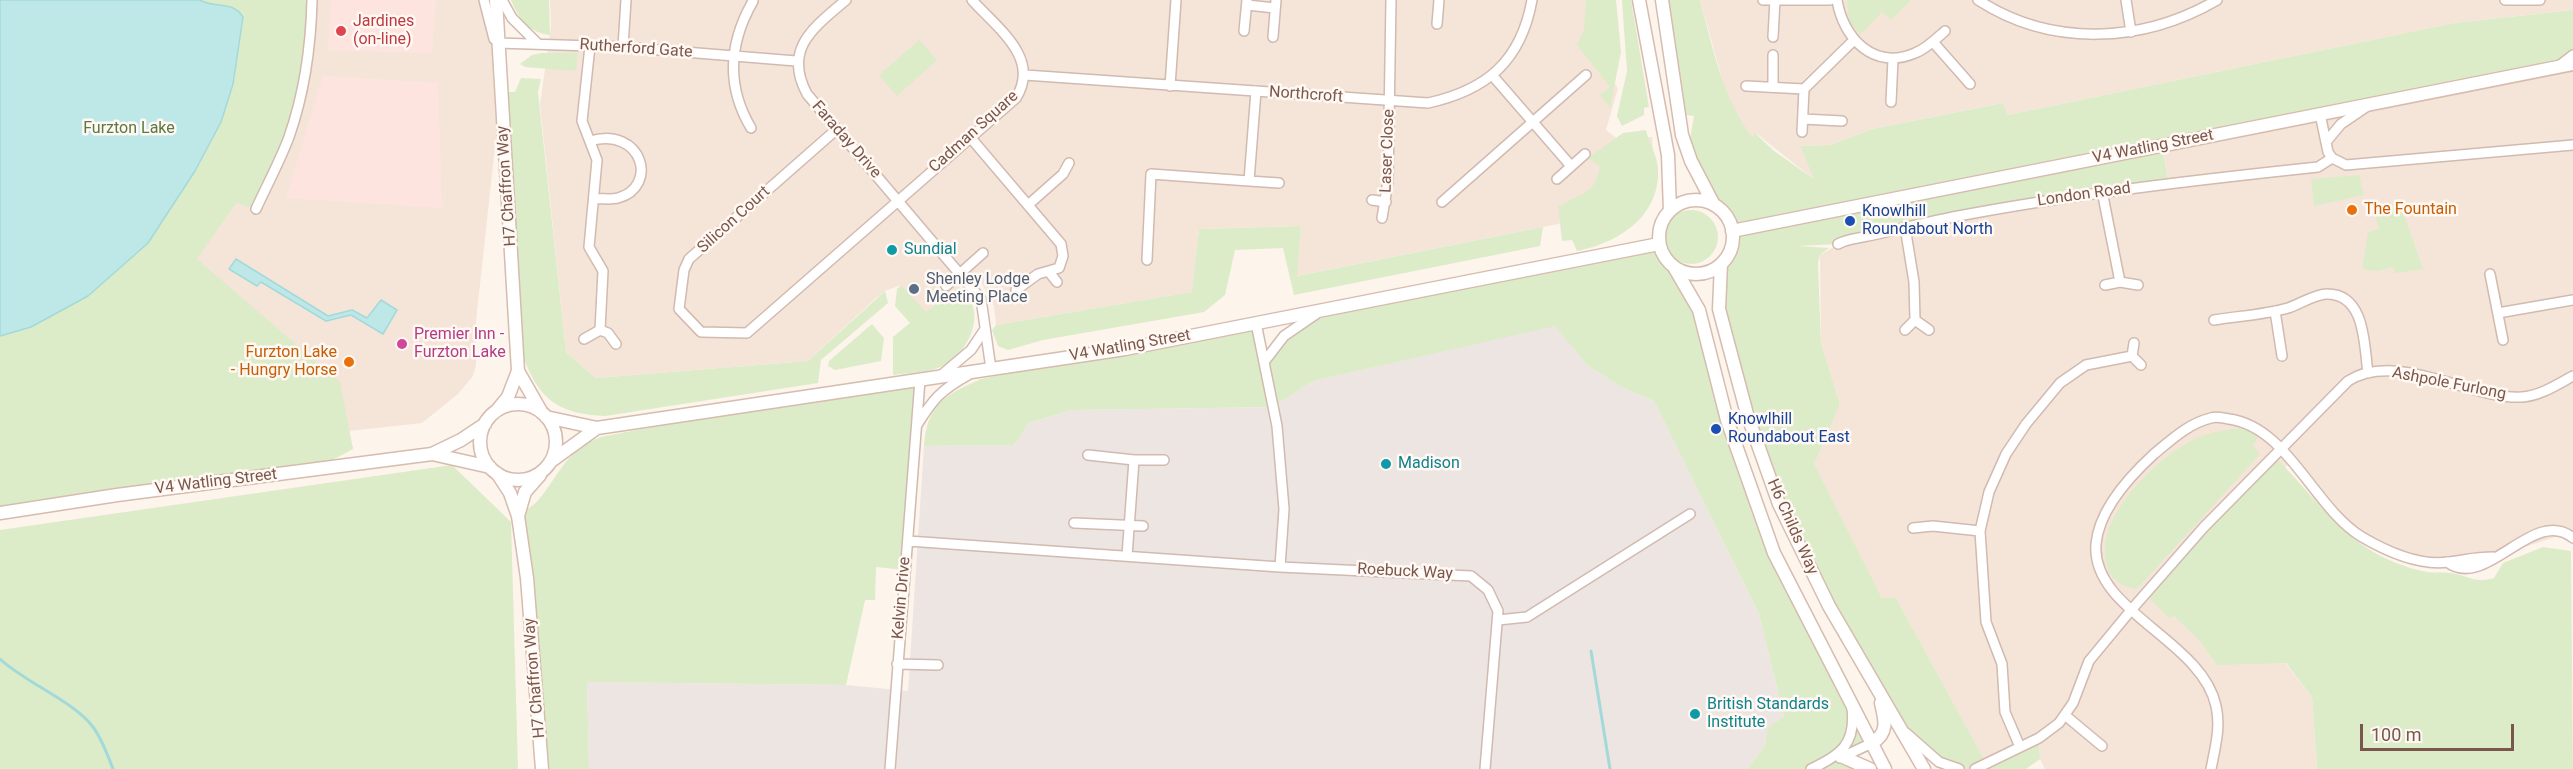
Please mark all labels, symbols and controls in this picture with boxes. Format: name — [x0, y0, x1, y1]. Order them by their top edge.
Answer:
place label: Jardines (on-line) — [353, 12, 414, 50]
marker: Jardines (on-line) — [334, 24, 348, 38]
street label: Rutherford Gate — [579, 35, 693, 63]
street label: Northcroft — [1268, 83, 1344, 107]
street label: Cadman Square — [925, 87, 1023, 177]
street label: Faraday Drive — [807, 97, 885, 183]
street label: Laser Close — [1377, 109, 1399, 193]
park label: Furzton Lake — [83, 119, 175, 139]
street label: H7 Chaffron Way — [493, 125, 521, 247]
street label: V4 Watling Street — [2091, 126, 2215, 168]
street label: London Road — [2036, 179, 2132, 211]
street label: Silicon Court — [694, 182, 774, 258]
place label: The Fountain — [2364, 200, 2457, 220]
place label: Knowlhill Roundabout North — [1862, 202, 1993, 240]
marker: The Fountain — [2345, 203, 2359, 217]
marker: Knowlhill Roundabout North — [1843, 214, 1857, 228]
place label: Sundial — [904, 240, 957, 260]
marker: Sundial — [885, 243, 899, 257]
place label: Shenley Lodge Meeting Place — [926, 270, 1030, 308]
marker: Shenley Lodge Meeting Place — [907, 282, 921, 296]
place label: Premier Inn - Furzton Lake — [414, 325, 506, 363]
street label: V4 Watling Street — [1068, 326, 1192, 366]
marker: Premier Inn - Furzton Lake — [395, 337, 409, 351]
place label: Furzton Lake - Hungry Horse — [231, 343, 337, 381]
marker: Furzton Lake - Hungry Horse — [342, 355, 356, 369]
street label: Ashpole Furlong — [2390, 364, 2508, 404]
place label: Knowlhill Roundabout East — [1728, 410, 1850, 448]
marker: Knowlhill Roundabout East — [1709, 422, 1723, 436]
place label: Madison — [1398, 454, 1460, 474]
marker: Madison — [1379, 457, 1393, 471]
street label: V4 Watling Street — [154, 465, 278, 499]
street label: H6 Childs Way — [1762, 476, 1822, 578]
street label: Kelvin Drive — [889, 556, 915, 640]
street label: Roebuck Way — [1357, 560, 1453, 584]
street label: H7 Chaffron Way — [520, 617, 550, 739]
place label: British Standards Institute — [1707, 695, 1829, 733]
marker: British Standards Institute — [1688, 707, 1702, 721]
scale bar — [2363, 712, 2518, 750]
text: 100 m — [2371, 724, 2422, 745]

